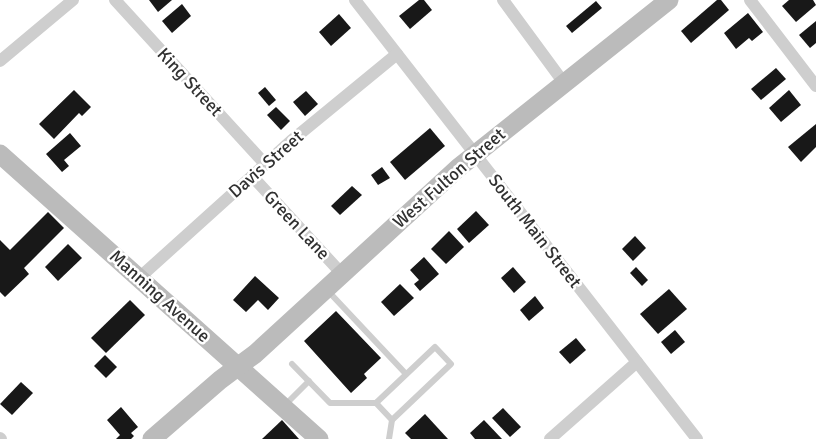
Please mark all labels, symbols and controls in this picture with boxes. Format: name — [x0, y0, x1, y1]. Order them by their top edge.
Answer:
street label: King Street — [153, 43, 227, 121]
street label: West Fulton Street — [388, 123, 510, 233]
street label: Davis Street — [224, 126, 308, 202]
street label: South Main Street — [484, 170, 586, 292]
street label: Green Lane — [259, 186, 335, 264]
street label: Manning Avenue — [105, 245, 215, 347]

